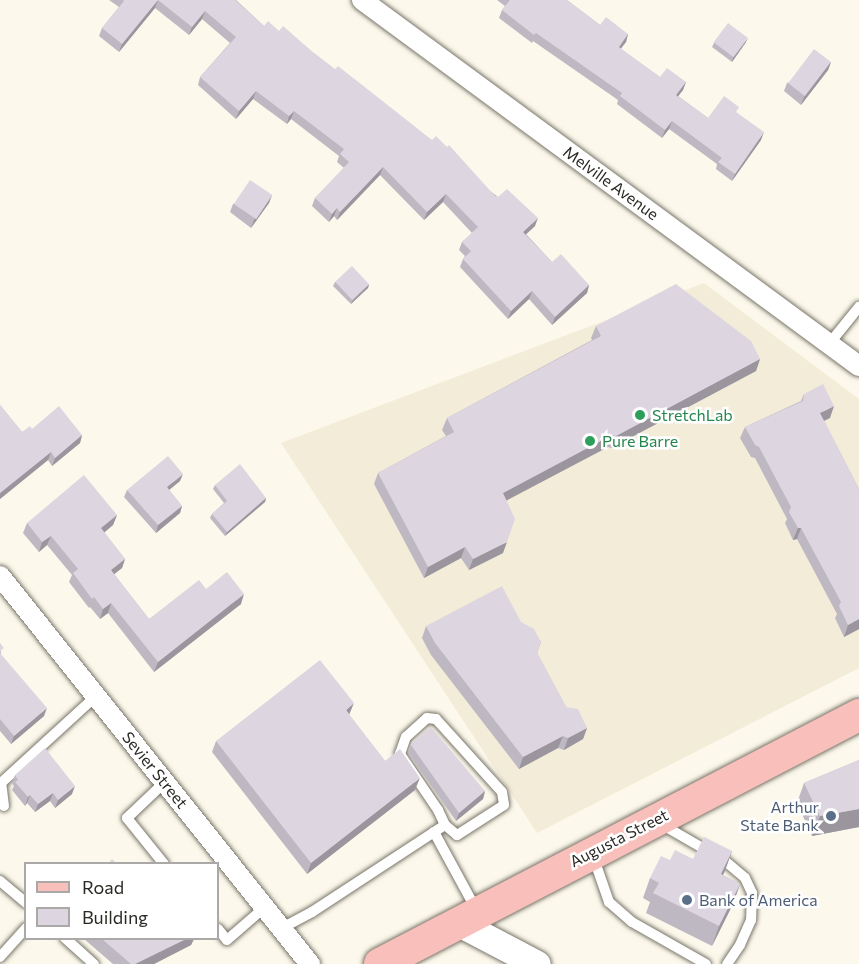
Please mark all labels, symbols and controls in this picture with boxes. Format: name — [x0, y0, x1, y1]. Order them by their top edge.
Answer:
street label: Melville Avenue — [560, 142, 662, 224]
place label: StretchLab — [652, 405, 733, 425]
marker: StretchLab — [633, 408, 647, 422]
place label: Pure Barre — [602, 431, 678, 451]
marker: Pure Barre — [583, 434, 597, 448]
street label: Sevier Street — [118, 728, 192, 812]
place label: Arthur State Bank — [740, 797, 819, 835]
street label: Augusta Street — [567, 805, 671, 871]
marker: Arthur State Bank — [824, 809, 838, 823]
legend — [24, 862, 219, 940]
text: Road — [82, 876, 124, 898]
place label: Bank of America — [699, 890, 818, 910]
marker: Bank of America — [680, 893, 694, 907]
text: Building — [82, 906, 148, 928]

